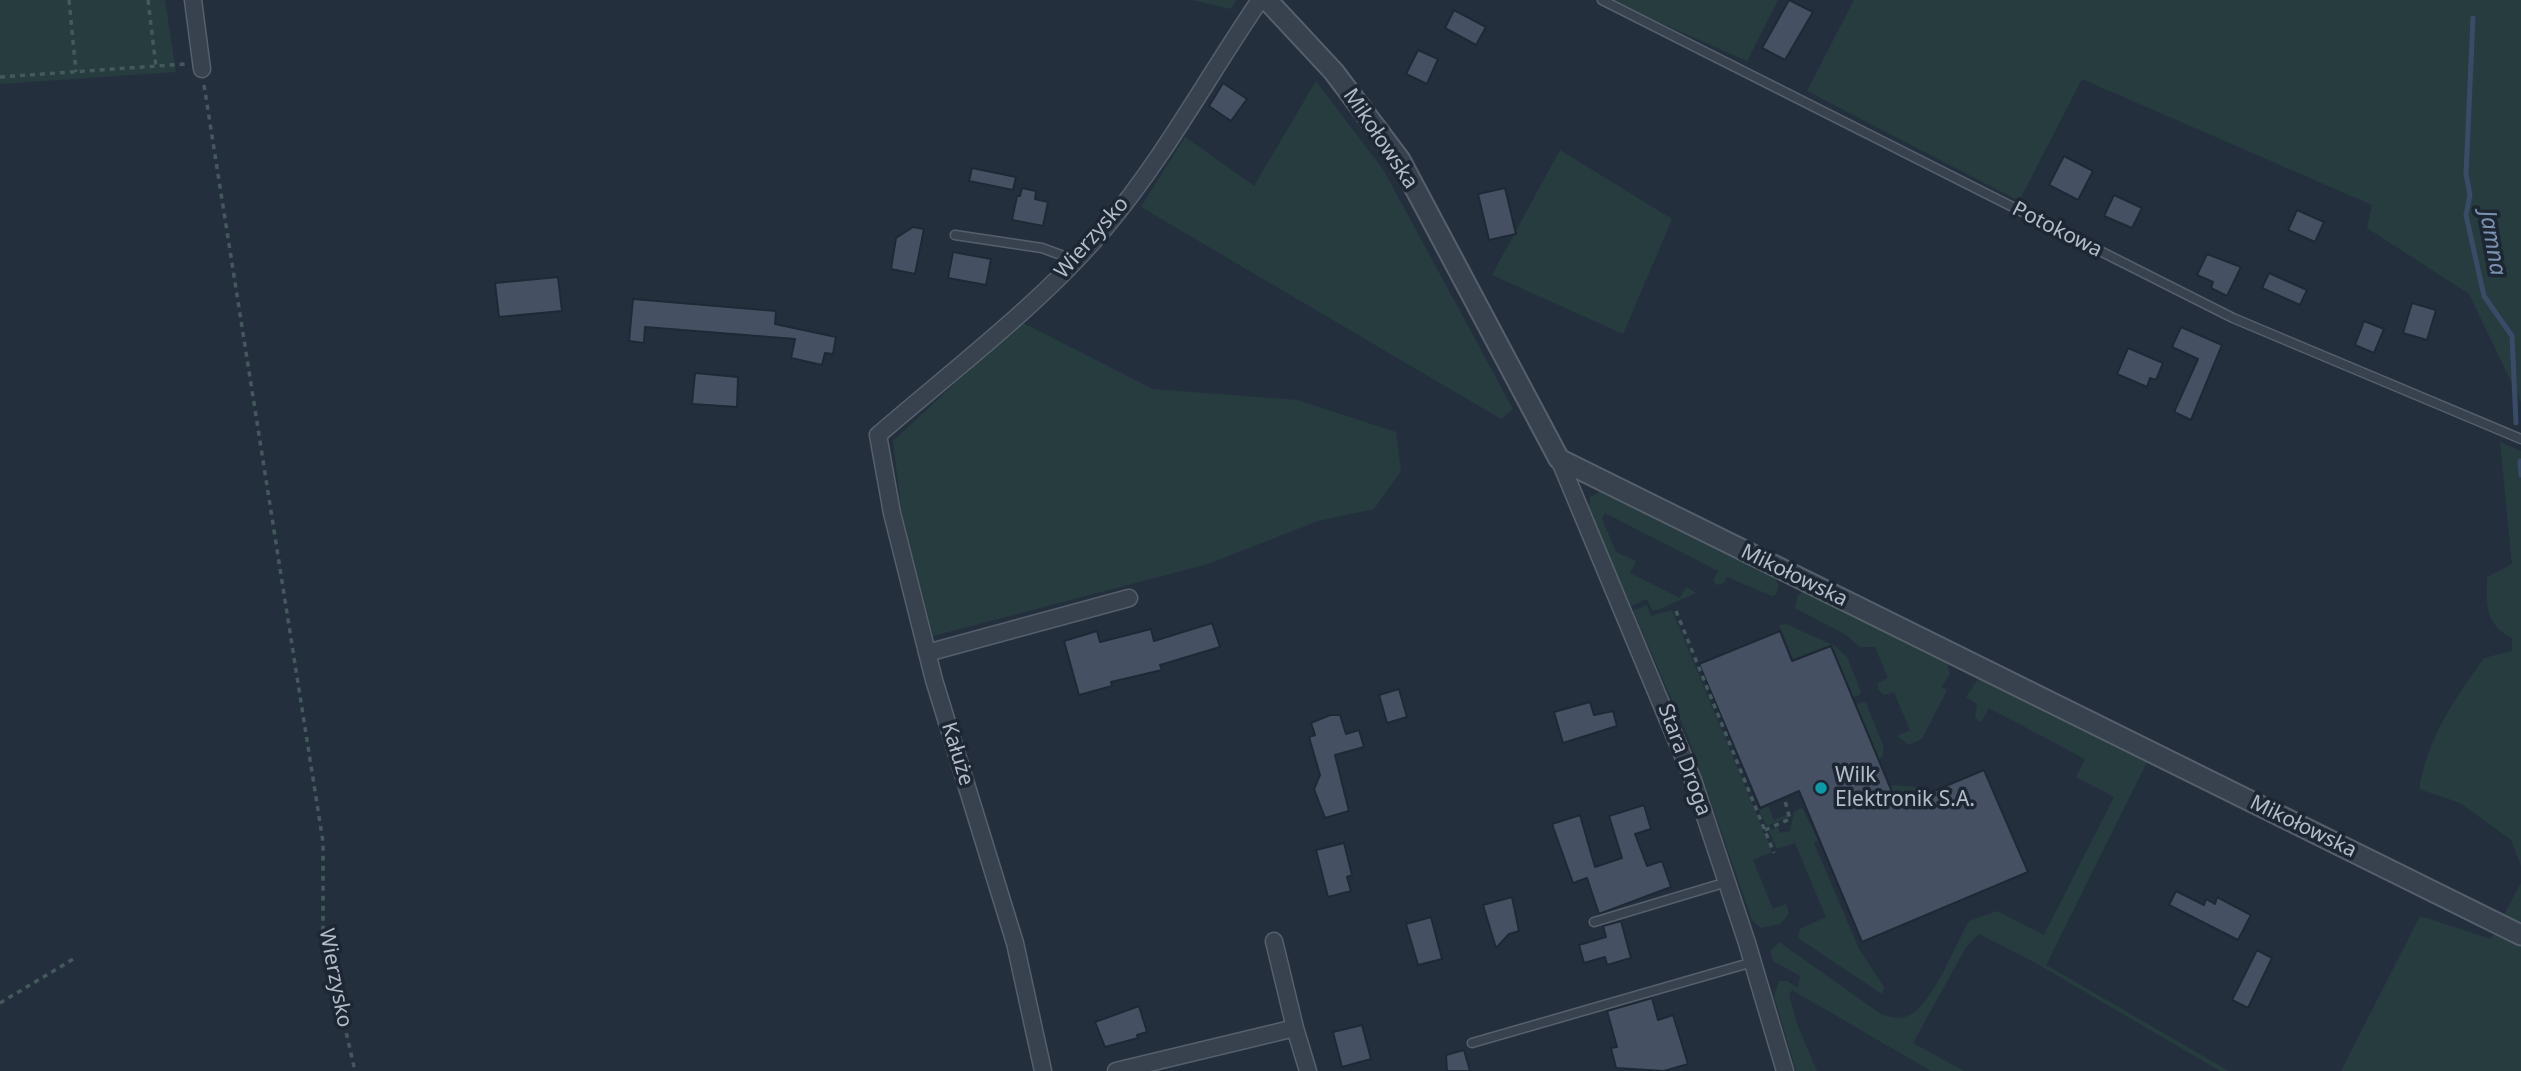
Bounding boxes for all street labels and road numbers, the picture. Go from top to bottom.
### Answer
street label: Mikołowska [1337,84,1423,194]
street label: Wierzysko [1050,192,1134,284]
street label: Potokowa [2008,197,2106,263]
street label: Mikołowska [1737,539,1851,613]
street label: Stara Droga [1652,701,1716,819]
street label: Kałuże [935,719,979,789]
street label: Mikołowska [2246,790,2360,864]
street label: Wierzysko [313,927,357,1029]

